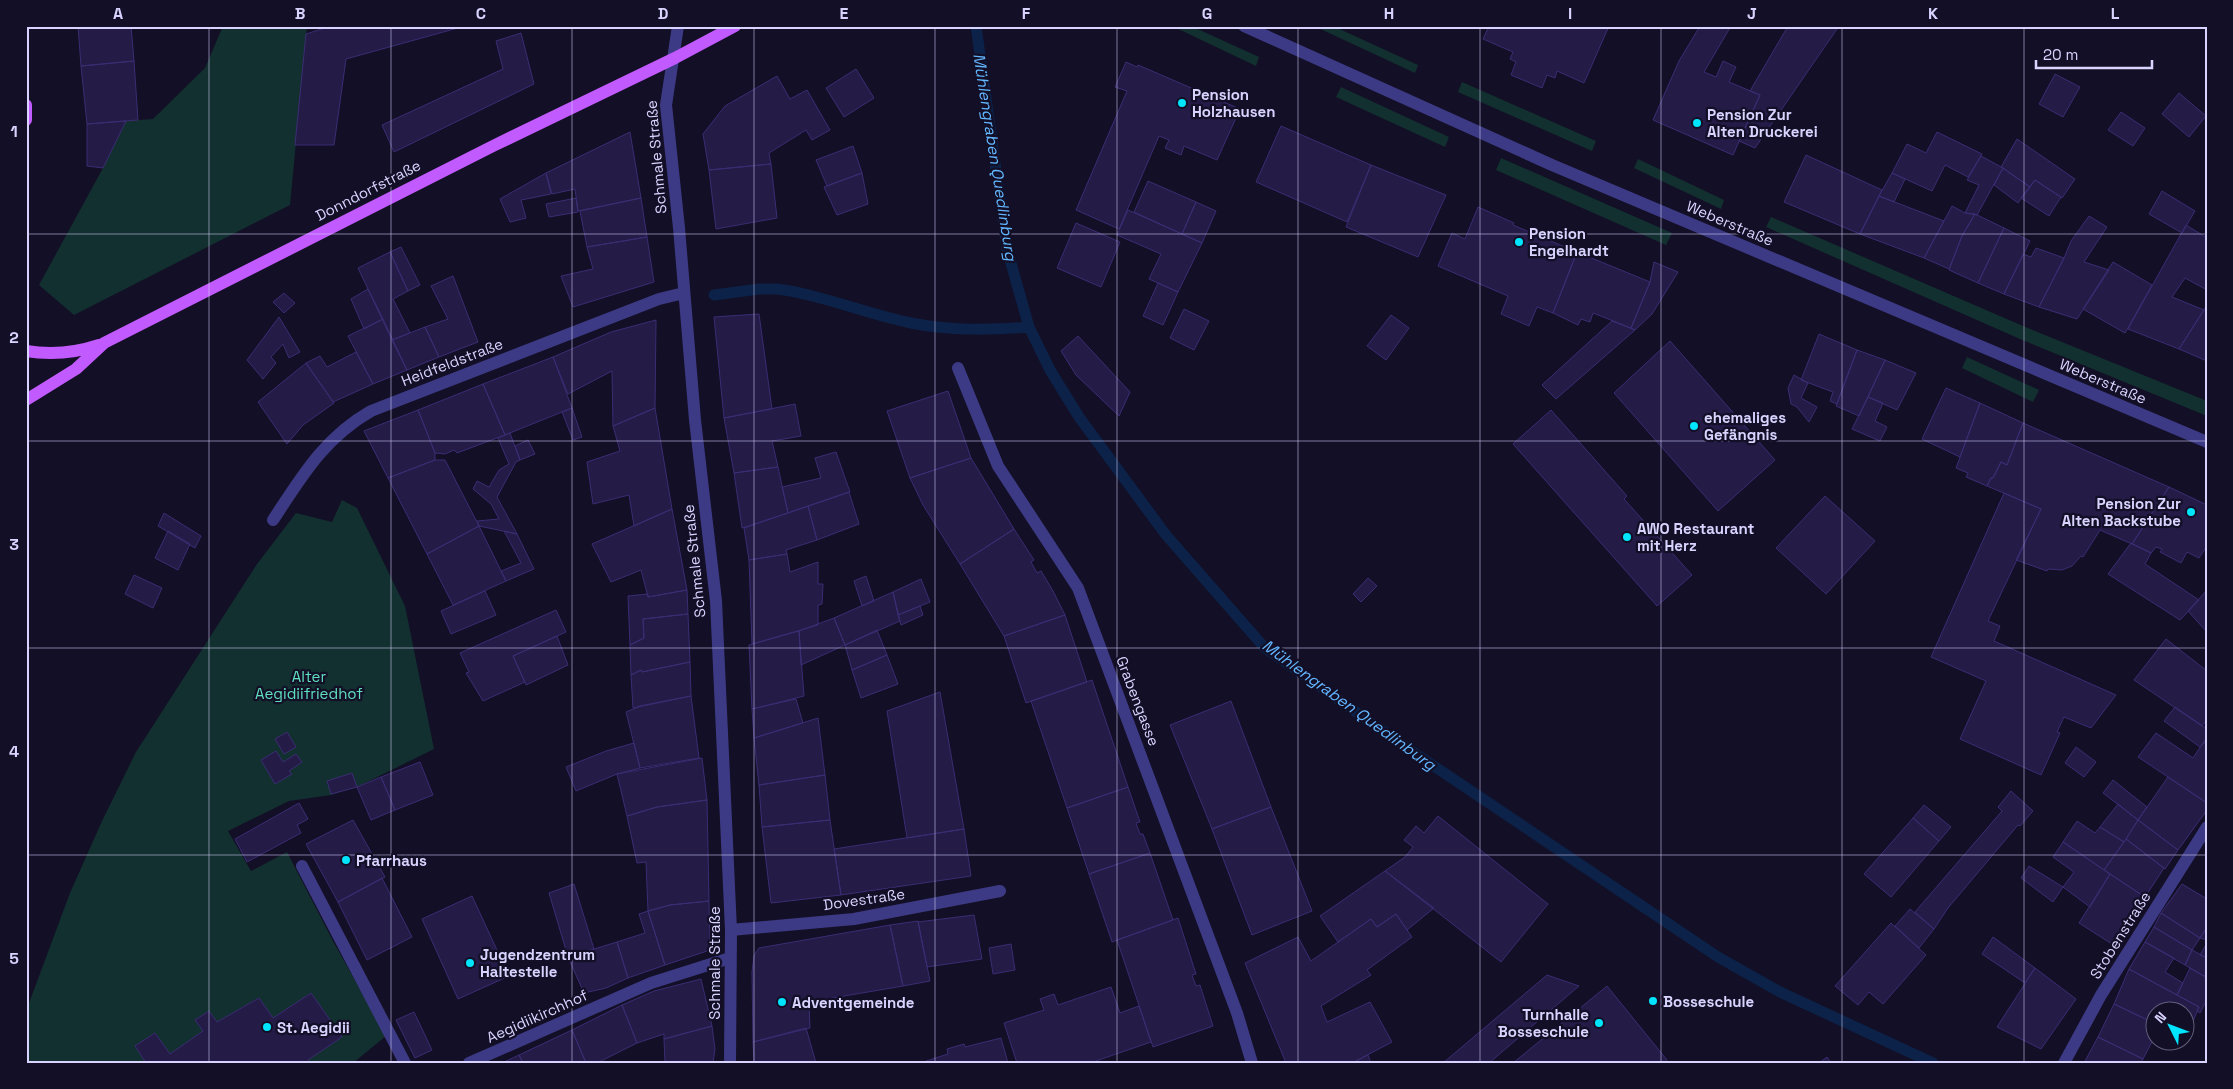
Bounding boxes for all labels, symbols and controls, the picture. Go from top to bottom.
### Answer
text: A [113,3,123,24]
text: B [295,3,305,24]
text: C [476,3,486,24]
text: D [658,3,668,24]
text: E [840,3,849,24]
text: F [1022,3,1031,24]
text: G [1202,3,1212,24]
text: H [1384,3,1394,24]
text: I [1568,3,1572,24]
text: J [1747,3,1757,24]
text: K [1928,3,1938,24]
text: L [2111,3,2120,24]
scale bar [2036,38,2152,70]
text: 20 m [2043,45,2078,64]
water label: Mühlengraben Quedlinburg [968,52,1022,263]
place label: Pension Holzhausen [1192,85,1275,121]
marker: Pension Holzhausen [1176,97,1188,109]
street label: Schmale Straße [642,99,670,214]
place label: Pension Zur Alten Druckerei [1707,105,1818,141]
marker: Pension Zur Alten Druckerei [1691,117,1703,129]
text: 1 [10,121,18,142]
street label: Donndorfstraße [312,155,424,225]
street label: Weberstraße [1684,196,1777,250]
place label: Pension Engelhardt [1529,224,1609,260]
marker: Pension Engelhardt [1513,236,1525,248]
text: 2 [9,327,19,348]
street label: Heidfeldstraße [398,334,506,390]
street label: Weberstraße [2057,354,2150,408]
place label: ehemaliges Gefängnis [1704,408,1786,444]
marker: ehemaliges Gefängnis [1688,420,1700,432]
place label: Pension Zur Alten Backstube [2062,494,2181,530]
street label: Schmale Straße [679,503,709,619]
marker: Pension Zur Alten Backstube [2185,506,2197,518]
place label: AWO Restaurant mit Herz [1637,519,1754,555]
marker: AWO Restaurant mit Herz [1621,531,1633,543]
text: 3 [9,534,19,555]
water label: Mühlengraben Quedlinburg [1258,635,1441,776]
street label: Grabengasse [1112,653,1164,749]
park label: Alter Aegidiifriedhof [255,667,363,703]
text: 4 [9,741,19,762]
place label: Pfarrhaus [356,851,427,870]
marker: Pfarrhaus [340,854,352,866]
street label: Dovestraße [822,884,906,914]
street label: Stobenstraße [2086,888,2155,982]
street label: Schmale Straße [705,906,724,1020]
place label: Jugendzentrum Haltestelle [480,945,595,981]
text: 5 [9,948,19,969]
marker: Jugendzentrum Haltestelle [464,957,476,969]
street label: Aegidiikirchhof [483,985,591,1047]
place label: Bosseschule [1663,992,1755,1011]
place label: Adventgemeinde [792,993,915,1012]
marker: Bosseschule [1647,995,1659,1007]
marker: Adventgemeinde [776,996,788,1008]
north arrow [2146,1002,2196,1052]
place label: Turnhalle Bosseschule [1498,1005,1589,1041]
text: N [2151,1008,2170,1027]
marker: Turnhalle Bosseschule [1593,1017,1605,1029]
place label: St. Aegidii [277,1018,350,1037]
marker: St. Aegidii [261,1021,273,1033]

